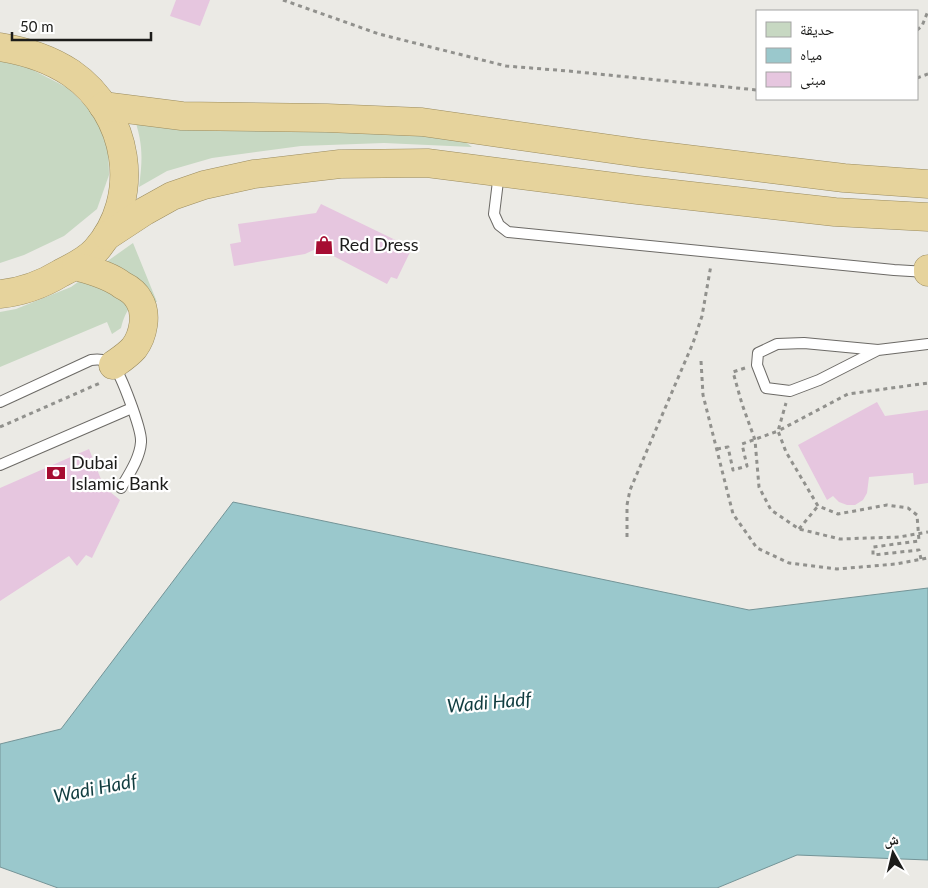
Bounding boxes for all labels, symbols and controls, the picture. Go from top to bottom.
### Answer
scale bar [12,10,151,42]
legend [756,10,918,100]
text: 50 m [20,17,54,35]
text: حديقة [800,20,835,38]
text: مياه [800,45,822,63]
text: مبنى [800,70,826,90]
place label: Red Dress [339,233,419,255]
shop icon: Red Dress [313,234,335,256]
place label: Dubai Islamic Bank [71,451,170,494]
bank icon: Dubai Islamic Bank [45,462,67,484]
water label: Wadi Hadf [446,686,533,717]
water label: Wadi Hadf [51,768,140,807]
north arrow [868,828,918,878]
text: ش [883,830,900,850]

